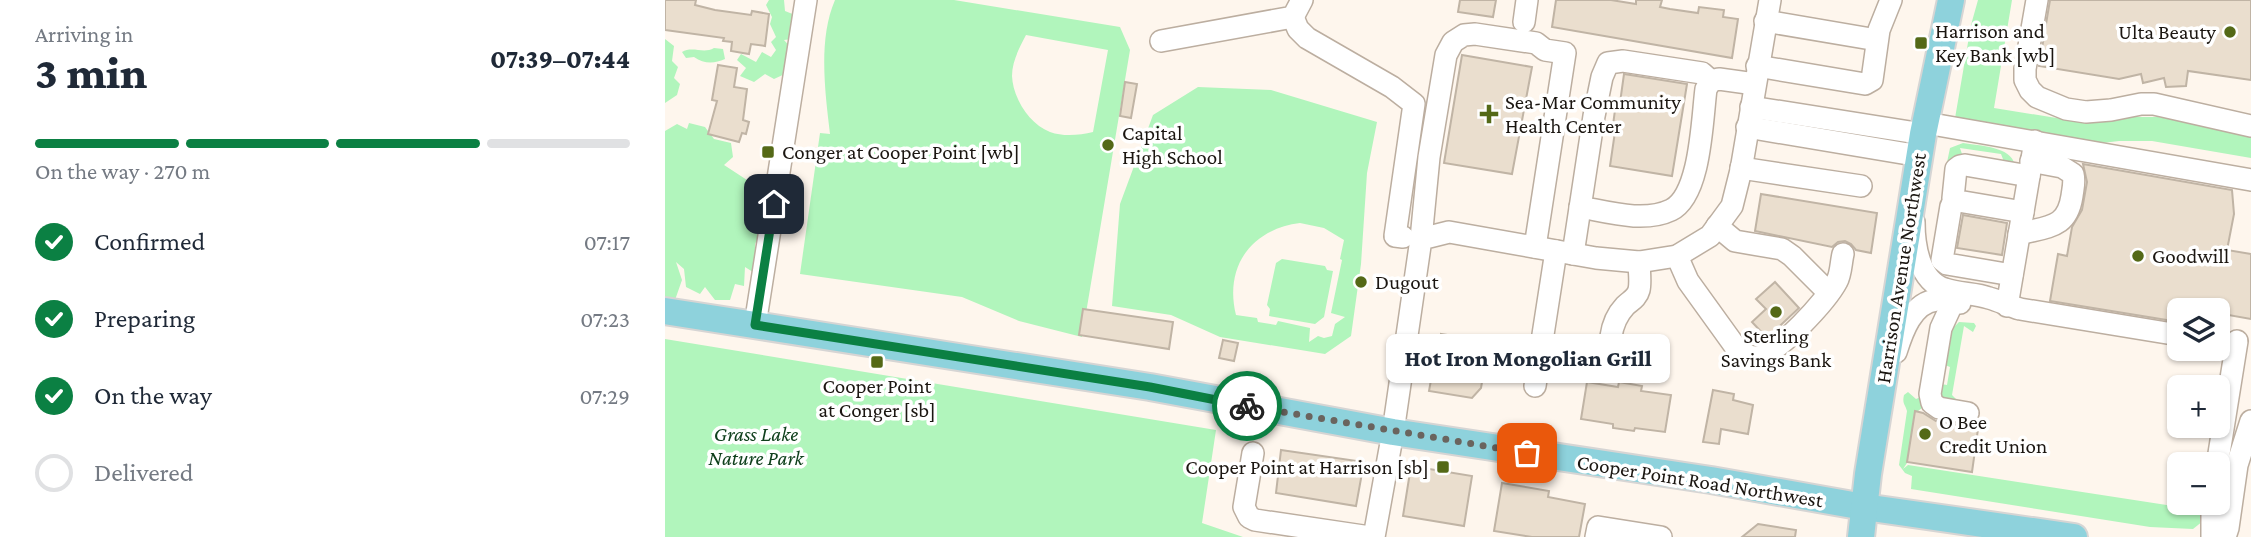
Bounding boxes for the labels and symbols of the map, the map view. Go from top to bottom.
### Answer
place label: Harrison and Key Bank [wb] [1935,19,2055,67]
place label: Ulta Beauty [2118,20,2216,44]
marker: Ulta Beauty [2222,24,2238,40]
marker: Harrison and Key Bank [wb] [1913,35,1929,51]
place label: Sea-Mar Community Health Center [1505,90,1681,138]
marker: Sea-Mar Community Health Center [1479,104,1499,124]
place label: Capital High School [1122,121,1223,169]
marker: Capital High School [1100,137,1116,153]
place label: Conger at Cooper Point [wb] [782,140,1020,164]
marker: Conger at Cooper Point [wb] [760,144,776,160]
street label: Harrison Avenue Northwest [1871,150,1931,385]
pin [744,174,804,234]
place label: Goodwill [2152,244,2229,268]
marker: Goodwill [2130,248,2146,264]
place label: Dugout [1375,270,1440,294]
marker: Dugout [1353,274,1369,290]
marker: Sterling Savings Bank [1768,304,1784,320]
place label: Sterling Savings Bank [1721,324,1831,372]
callout: Hot Iron Mongolian Grill [1385,334,1669,383]
marker: Cooper Point at Conger [sb] [869,354,885,370]
courier [1212,371,1282,441]
place label: Cooper Point at Conger [sb] [818,374,936,422]
place label: O Bee Credit Union [1939,410,2047,458]
park label: Grass Lake Nature Park [708,422,805,470]
pin [1497,423,1557,483]
marker: O Bee Credit Union [1917,426,1933,442]
street label: Cooper Point Road Northwest [1575,450,1826,512]
place label: Cooper Point at Harrison [sb] [1185,455,1429,479]
marker: Cooper Point at Harrison [sb] [1435,459,1451,475]

